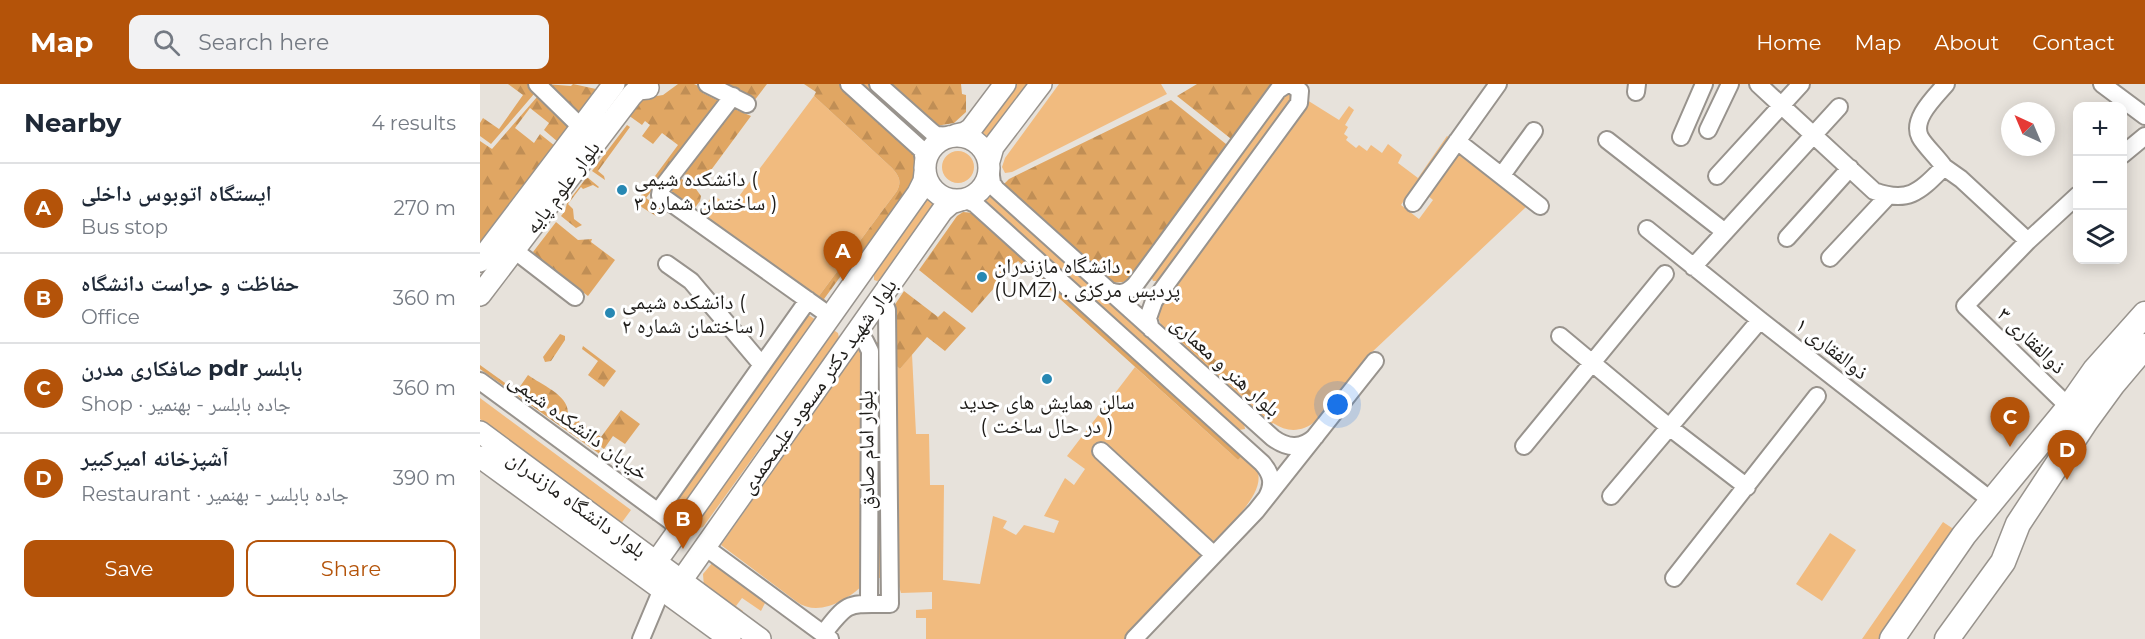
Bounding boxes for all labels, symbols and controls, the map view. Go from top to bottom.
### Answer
search box [129,15,549,69]
text: Map [30,25,93,59]
icon: search [150,26,183,59]
text: Search here [198,29,329,56]
text: Home [1756,30,1821,55]
text: Map [1854,30,1901,55]
text: About [1934,30,1999,55]
text: Contact [2032,30,2115,55]
north arrow [2001,102,2055,156]
map controls [2073,102,2127,264]
button: + [2073,102,2127,156]
text: Nearby [24,107,121,139]
text: 4 results [371,111,456,135]
street label: بلوار علوم پایه [519,136,607,240]
button: − [2073,156,2127,210]
place label: دانشکده شیمی ( ساختمان شماره ۳ ) [634,166,778,215]
text: ایستگاه اتوبوس داخلی [81,180,272,207]
marker: دانشکده شیمی ( ساختمان شماره ۳ ) [615,183,629,197]
text: A [36,196,51,220]
text: 270 m [394,196,456,220]
button: layers [2073,210,2127,264]
text: Bus stop [81,215,168,239]
pin: A [824,232,862,281]
place label: دانشگاه مازندران . (UMZ) . پردیس مرکزی [994,253,1180,303]
text: حفاظت و حراست دانشگاه [81,270,299,297]
marker: دانشگاه مازندران . (UMZ) . پردیس مرکزی [975,270,989,284]
street label: بلوار شهید دکتر مسعود علیمحمدی [734,274,902,498]
text: B [36,286,51,310]
text: 360 m [393,286,456,310]
place label: دانشکده شیمی ( ساختمان شماره ۲ ) [622,289,766,338]
street label: ذوالفقاری ۳ [1993,301,2071,379]
text: Office [81,305,140,329]
marker: دانشکده شیمی ( ساختمان شماره ۲ ) [603,306,617,320]
street label: بلوار هنر و معماری [1166,310,1286,422]
street label: ذوالفقاری ۱ [1791,312,1873,384]
text: صافکاری مدرن pdr بابلسر [81,355,302,382]
street label: خیابان دانشکده شیمی [504,367,654,486]
marker: سالن همایش های جدید ( در حال ساخت ) [1040,372,1054,386]
text: C [36,376,51,400]
text: 360 m [393,376,456,400]
place label: سالن همایش های جدید ( در حال ساخت ) [959,389,1135,438]
street label: بلوار امام صادق [852,390,882,510]
your location [1323,390,1352,419]
text: Shop · جاده بابلسر - بهنمیر [81,392,291,416]
pin: C [1990,398,2030,447]
pin: D [2048,430,2086,480]
text: آشپزخانه امیرکبیر [81,445,228,472]
street label: بلوار دانشگاه مازندران [503,445,651,563]
text: D [35,466,52,490]
text: 390 m [393,466,456,490]
text: Restaurant · جاده بابلسر - بهنمیر [81,482,349,506]
pin: B [664,500,702,549]
button: Save [24,540,234,597]
button: Share [246,540,456,597]

